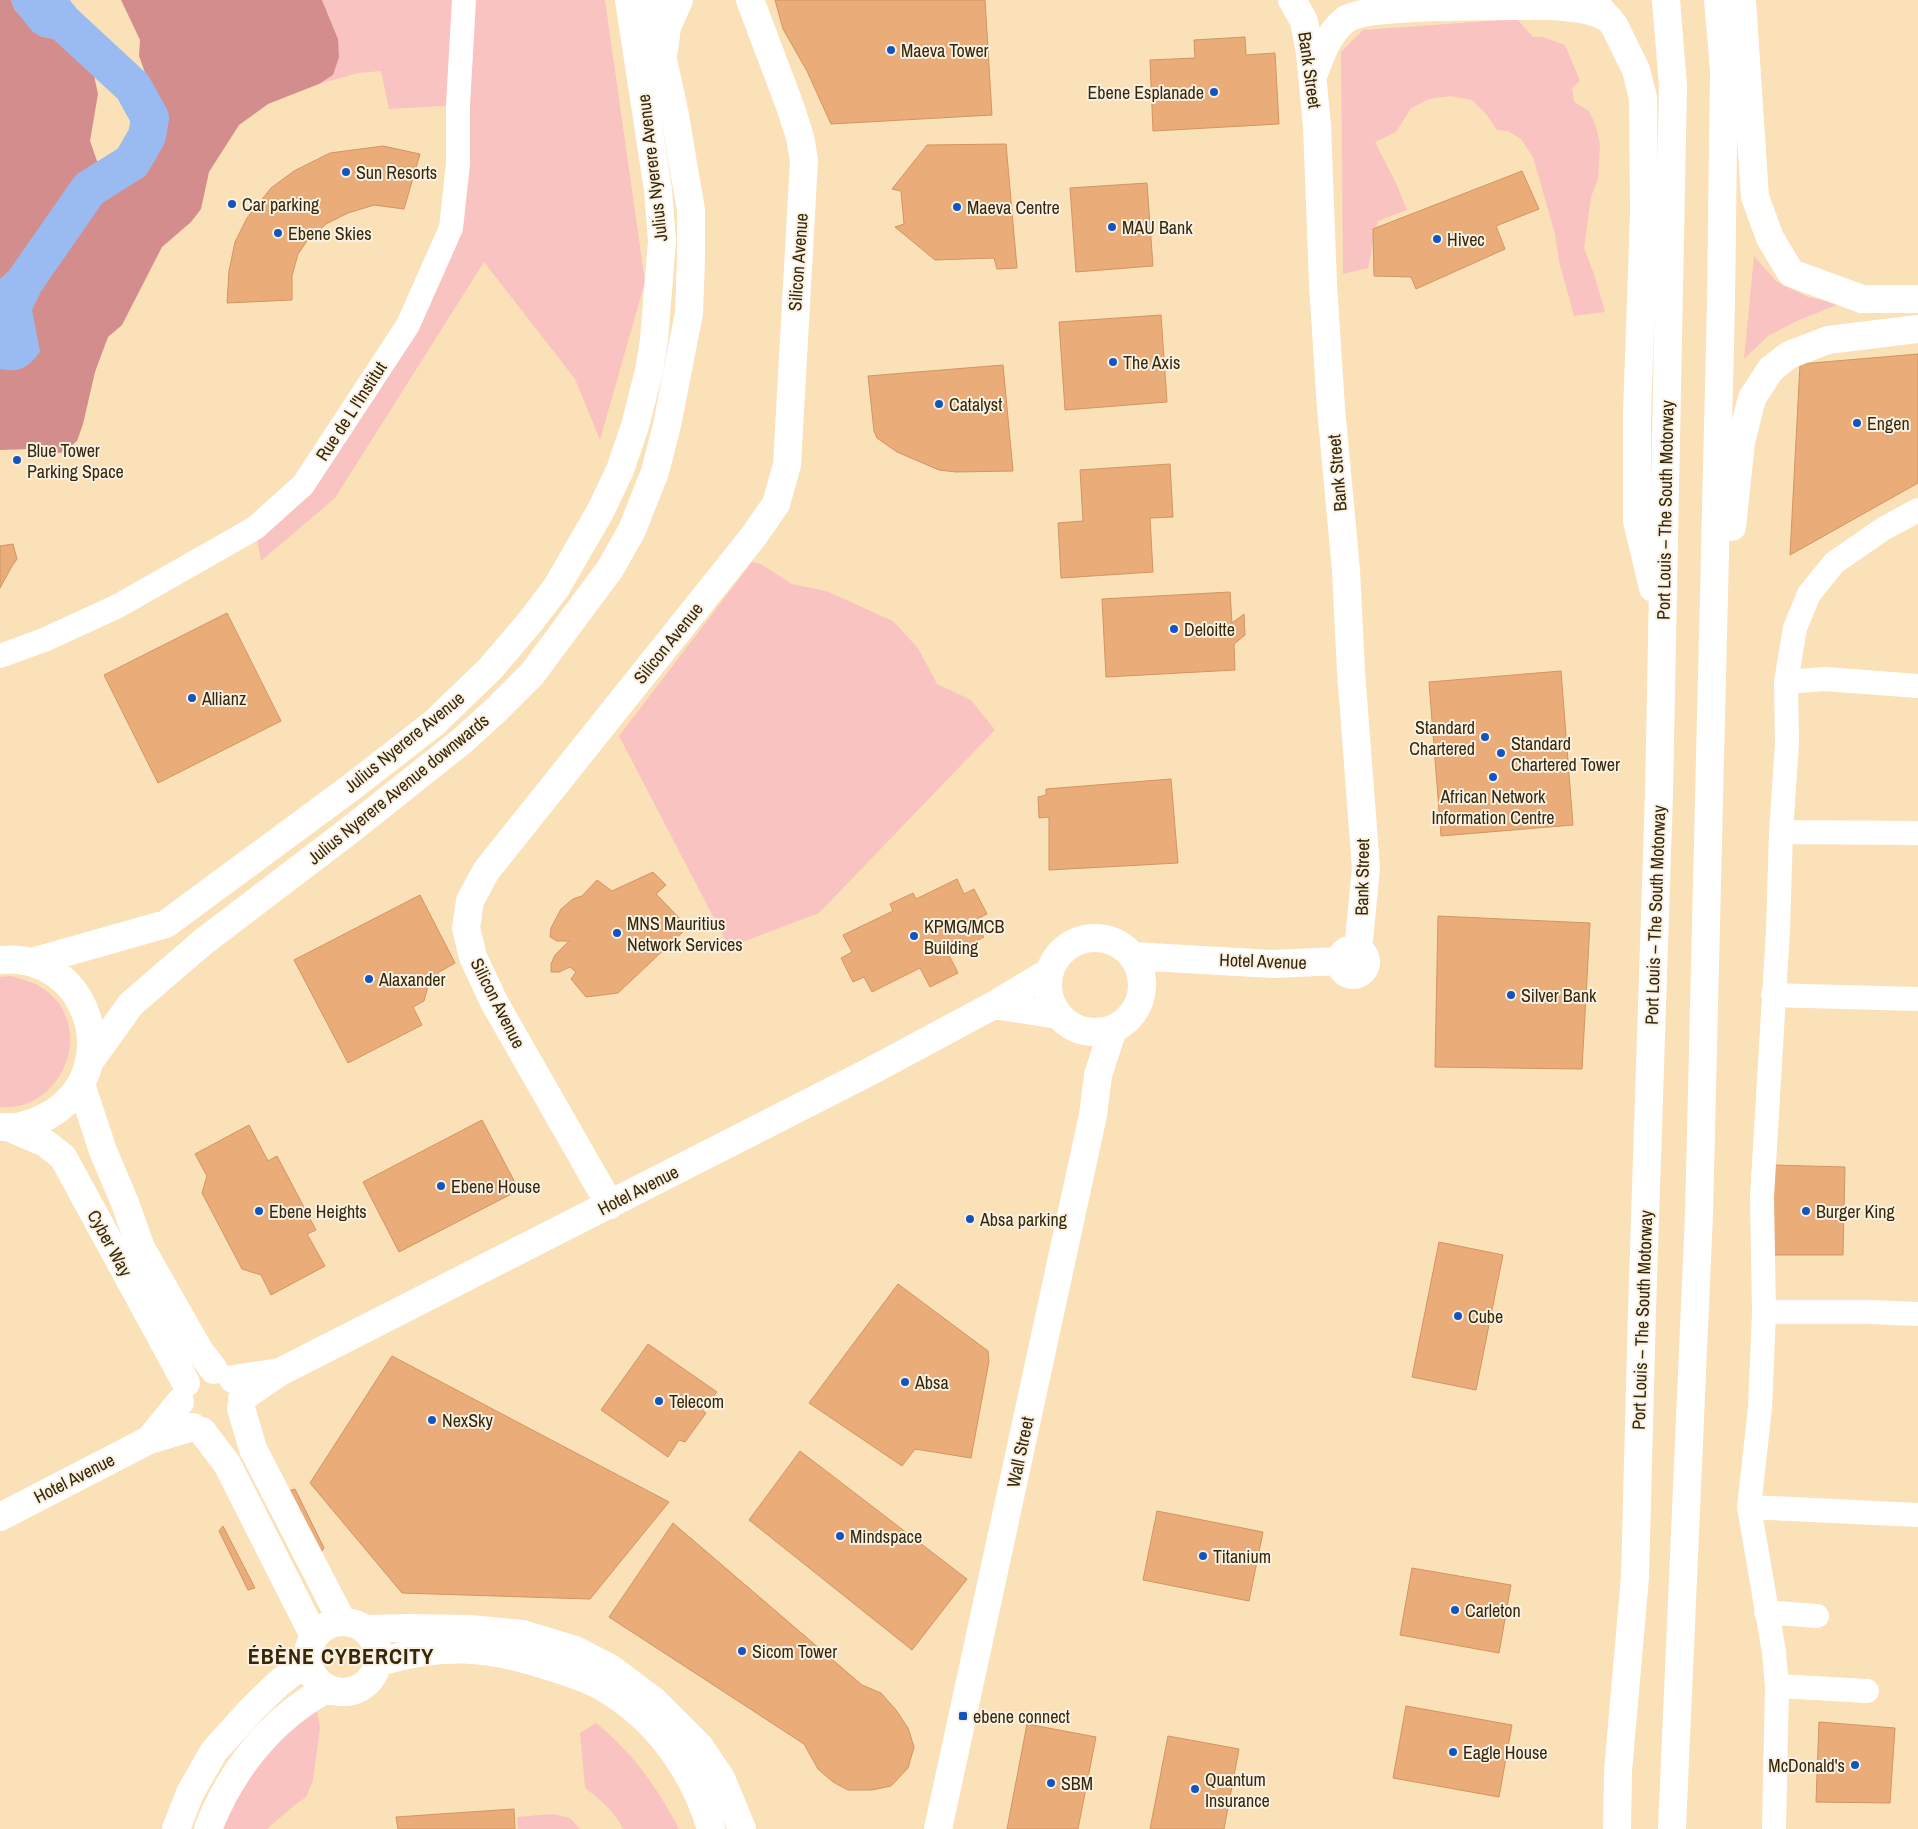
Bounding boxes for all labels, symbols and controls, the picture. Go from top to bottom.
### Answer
street label: Bank Street [1292,30,1328,110]
place label: Maeva Tower [901,38,989,63]
marker: Maeva Tower [885,44,897,56]
place label: Ebene Esplanade [1087,80,1204,105]
marker: Ebene Esplanade [1208,86,1220,98]
street label: Julius Nyerere Avenue [631,93,673,243]
place label: Sun Resorts [356,160,437,185]
marker: Sun Resorts [340,166,352,178]
place label: Car parking [242,192,320,217]
place label: Maeva Centre [967,195,1060,220]
marker: Car parking [226,198,238,210]
marker: Maeva Centre [951,201,963,213]
street label: Silicon Avenue [782,212,814,312]
place label: MAU Bank [1122,215,1193,240]
place label: Ebene Skies [288,221,372,246]
marker: MAU Bank [1106,221,1118,233]
marker: Ebene Skies [272,227,284,239]
place label: Hivec [1447,227,1485,252]
marker: Hivec [1431,233,1443,245]
place label: The Axis [1123,350,1180,375]
street label: Rue de L l'Institut [310,356,392,466]
marker: The Axis [1107,356,1119,368]
place label: Catalyst [949,392,1002,417]
marker: Catalyst [933,398,945,410]
street label: Port Louis – The South Motorway [1651,399,1679,620]
place label: Engen [1867,411,1910,436]
marker: Engen [1851,417,1863,429]
street label: Bank Street [1321,433,1353,513]
place label: Blue Tower Parking Space [27,438,124,484]
marker: Blue Tower Parking Space [11,454,23,466]
street label: Silicon Avenue [627,597,709,689]
place label: Deloitte [1184,617,1235,642]
marker: Deloitte [1168,623,1180,635]
place label: Allianz [201,686,246,711]
street label: Julius Nyerere Avenue [339,686,469,798]
marker: Allianz [186,692,198,704]
street label: Julius Nyerere Avenue downwards [302,708,494,870]
place label: Standard Chartered [1409,715,1475,761]
marker: Standard Chartered [1479,731,1491,743]
place label: Standard Chartered Tower [1511,731,1620,777]
marker: Standard Chartered Tower [1495,747,1507,759]
marker: African Network Information Centre [1487,771,1499,783]
place label: African Network Information Centre [1431,784,1555,830]
street label: Port Louis – The South Motorway [1639,804,1671,1025]
street label: Bank Street [1349,838,1375,916]
place label: MNS Mauritius Network Services [627,911,743,957]
place label: KPMG/MCB Building [924,914,1005,960]
marker: MNS Mauritius Network Services [611,927,623,939]
marker: KPMG/MCB Building [908,930,920,942]
street label: Hotel Avenue [1219,947,1307,975]
street label: Silicon Avenue [465,954,531,1052]
place label: Alaxander [378,967,446,992]
marker: Alaxander [363,973,375,985]
place label: Silver Bank [1521,983,1597,1008]
marker: Silver Bank [1505,989,1517,1001]
street label: Hotel Avenue [593,1159,683,1221]
place label: Ebene House [451,1174,540,1199]
marker: Ebene House [435,1180,447,1192]
place label: Ebene Heights [269,1199,367,1224]
place label: Burger King [1816,1199,1896,1224]
street label: Cyber Way [82,1205,139,1281]
marker: Ebene Heights [253,1205,265,1217]
marker: Burger King [1800,1205,1812,1217]
place label: Absa parking [979,1207,1068,1232]
street label: Port Louis – The South Motorway [1626,1209,1658,1430]
marker: Absa parking [964,1213,976,1225]
place label: Cube [1468,1304,1503,1329]
marker: Cube [1452,1310,1464,1322]
place label: Absa [914,1370,949,1395]
marker: Absa [899,1376,911,1388]
place label: Telecom [669,1389,724,1414]
marker: Telecom [653,1395,665,1407]
place label: NexSky [442,1408,493,1433]
marker: NexSky [426,1414,438,1426]
street label: Wall Street [1000,1414,1040,1490]
street label: Hotel Avenue [29,1447,119,1509]
place label: Mindspace [850,1524,922,1549]
marker: Mindspace [834,1530,846,1542]
place label: Titanium [1213,1544,1271,1569]
marker: Titanium [1197,1550,1209,1562]
place label: Carleton [1465,1598,1521,1623]
marker: Carleton [1449,1604,1461,1616]
place label: Sicom Tower [752,1639,837,1664]
district label: ÉBÈNE CYBERCITY [248,1641,434,1671]
marker: Sicom Tower [736,1645,748,1657]
place label: ebene connect [973,1704,1070,1729]
marker: ebene connect [957,1710,969,1722]
place label: Eagle House [1463,1740,1548,1765]
marker: Eagle House [1447,1746,1459,1758]
place label: McDonald's [1768,1753,1845,1778]
marker: McDonald's [1849,1759,1861,1771]
place label: Quantum Insurance [1205,1767,1270,1813]
place label: SBM [1061,1771,1093,1796]
marker: SBM [1045,1777,1057,1789]
marker: Quantum Insurance [1189,1783,1201,1795]

